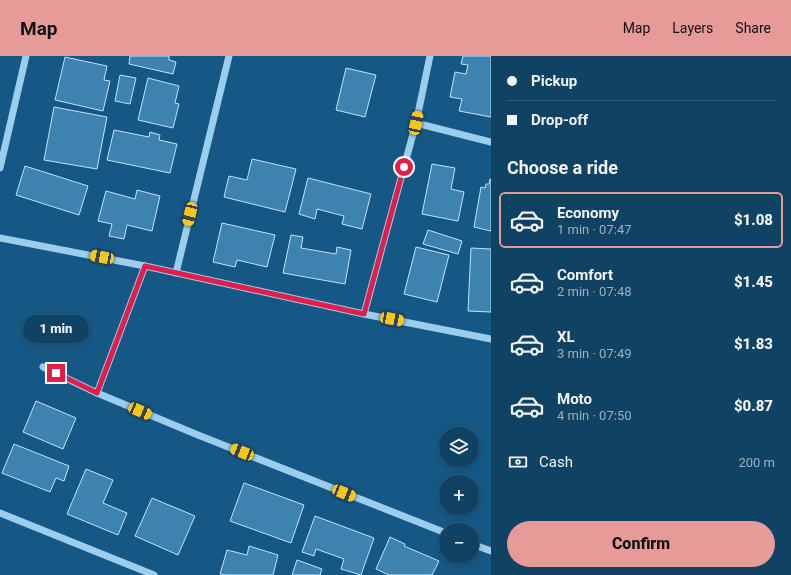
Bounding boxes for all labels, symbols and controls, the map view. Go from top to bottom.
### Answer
text: Map [20,17,58,40]
text: Map [623,20,650,36]
text: Layers [672,20,713,36]
text: Share [735,20,771,36]
text: Pickup [531,72,577,90]
car [408,110,424,136]
text: Drop-off [531,111,588,129]
text: Choose a ride [507,157,618,178]
route start [395,158,413,176]
car [181,201,199,227]
icon: car [509,202,545,238]
text: Economy [557,204,619,222]
text: $1.08 [734,211,773,229]
text: 1 min · 07:47 [557,222,632,237]
car [89,249,115,265]
icon: car [509,264,545,300]
text: Comfort [557,266,613,284]
text: $1.45 [734,273,773,291]
text: 2 min · 07:48 [557,284,632,299]
car [379,311,405,327]
callout: 1 min [23,315,89,343]
text: 1 min [40,321,72,336]
icon: car [509,326,545,362]
text: XL [557,328,575,346]
text: $1.83 [734,335,773,353]
text: 3 min · 07:49 [557,346,632,361]
route end [47,364,65,382]
icon: car [509,388,545,424]
text: Moto [557,390,592,408]
text: $0.87 [734,397,773,415]
car [127,401,153,421]
text: 4 min · 07:50 [557,408,632,423]
map controls [439,427,479,563]
button: layers [439,427,479,467]
car [229,442,255,462]
icon: cash [507,451,529,473]
text: Cash [539,453,573,471]
text: 200 m [738,455,775,470]
button: + [439,475,479,515]
car [331,483,357,503]
button: Confirm [507,521,775,567]
button: − [439,523,479,563]

